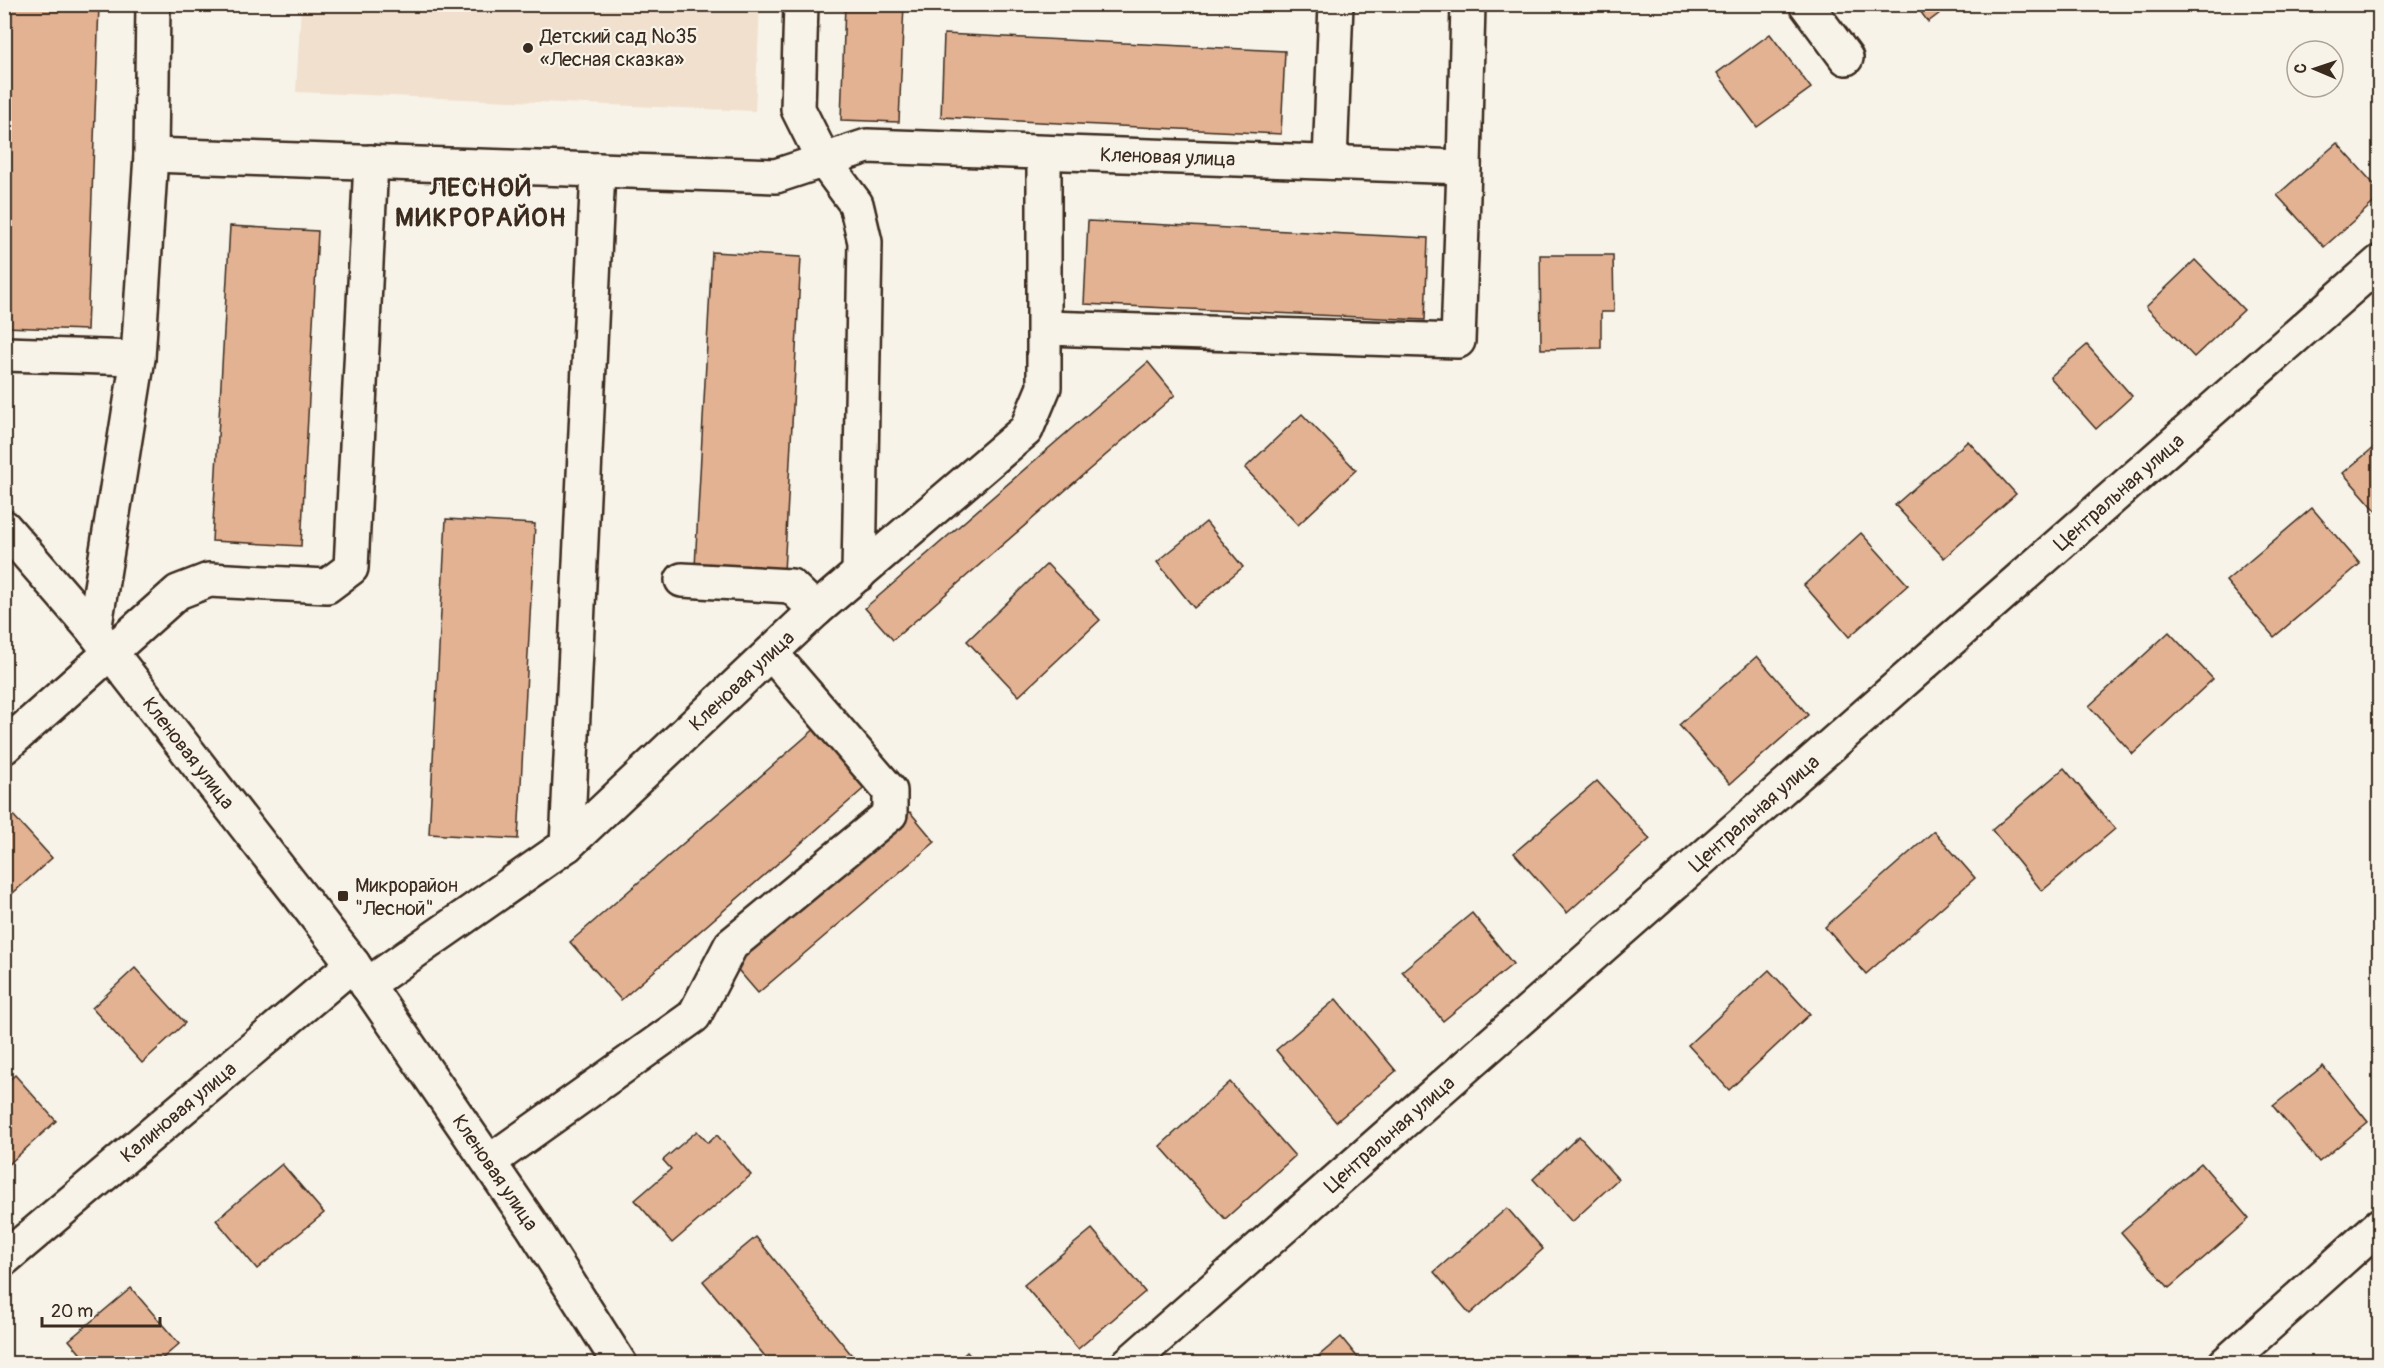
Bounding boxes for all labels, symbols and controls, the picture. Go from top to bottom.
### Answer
place label: Детский сад №35 «Лесная сказка» [539,24,697,72]
north arrow [2285,39,2345,99]
marker: Детский сад №35 «Лесная сказка» [521,41,535,55]
text: С [2291,63,2311,74]
street label: Кленовая улица [1100,142,1236,172]
district label: ЛЕСНОЙ МИКРОРАЙОН [395,172,567,234]
street label: Центральная улица [2049,428,2190,556]
street label: Кленовая улица [684,625,800,736]
street label: Кленовая улица [137,692,240,814]
street label: Центральная улица [1684,749,1825,877]
place label: Микрорайон "Лесной" [355,873,458,921]
marker: Микрорайон "Лесной" [336,889,350,903]
street label: Калиновая улица [115,1056,241,1168]
street label: Центральная улица [1319,1070,1460,1199]
street label: Кленовая улица [447,1110,544,1236]
scale bar [42,1290,160,1328]
text: 20 m [51,1300,93,1323]

